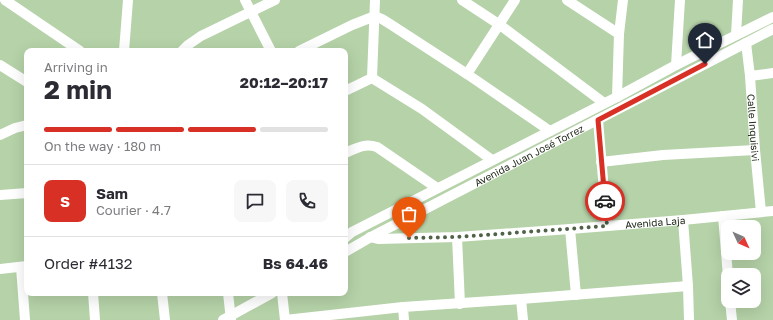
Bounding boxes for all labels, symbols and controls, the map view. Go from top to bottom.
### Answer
pin [688,23,722,64]
icon: home [694,29,716,51]
text: Arriving in [44,59,108,75]
text: 20:12–20:17 [240,73,328,91]
text: 2 min [44,74,112,105]
street label: Calle Inquisivi [745,94,762,162]
street label: Avenida Juan José Torrez [472,122,586,188]
text: On the way · 180 m [44,138,161,154]
button: chat [234,180,276,222]
button: phone [286,180,328,222]
courier [585,181,625,221]
text: Sam [96,184,128,202]
icon: car [594,190,616,212]
text: S [60,192,70,210]
pin [392,197,426,238]
text: Courier · 4.7 [96,202,171,218]
icon: bag [398,203,420,225]
street label: Avenida Laja [625,214,686,231]
north arrow [721,220,761,260]
map controls [721,220,761,308]
text: Order #4132 [44,254,132,272]
text: Bs 64.46 [263,254,328,272]
button: layers [721,268,761,308]

